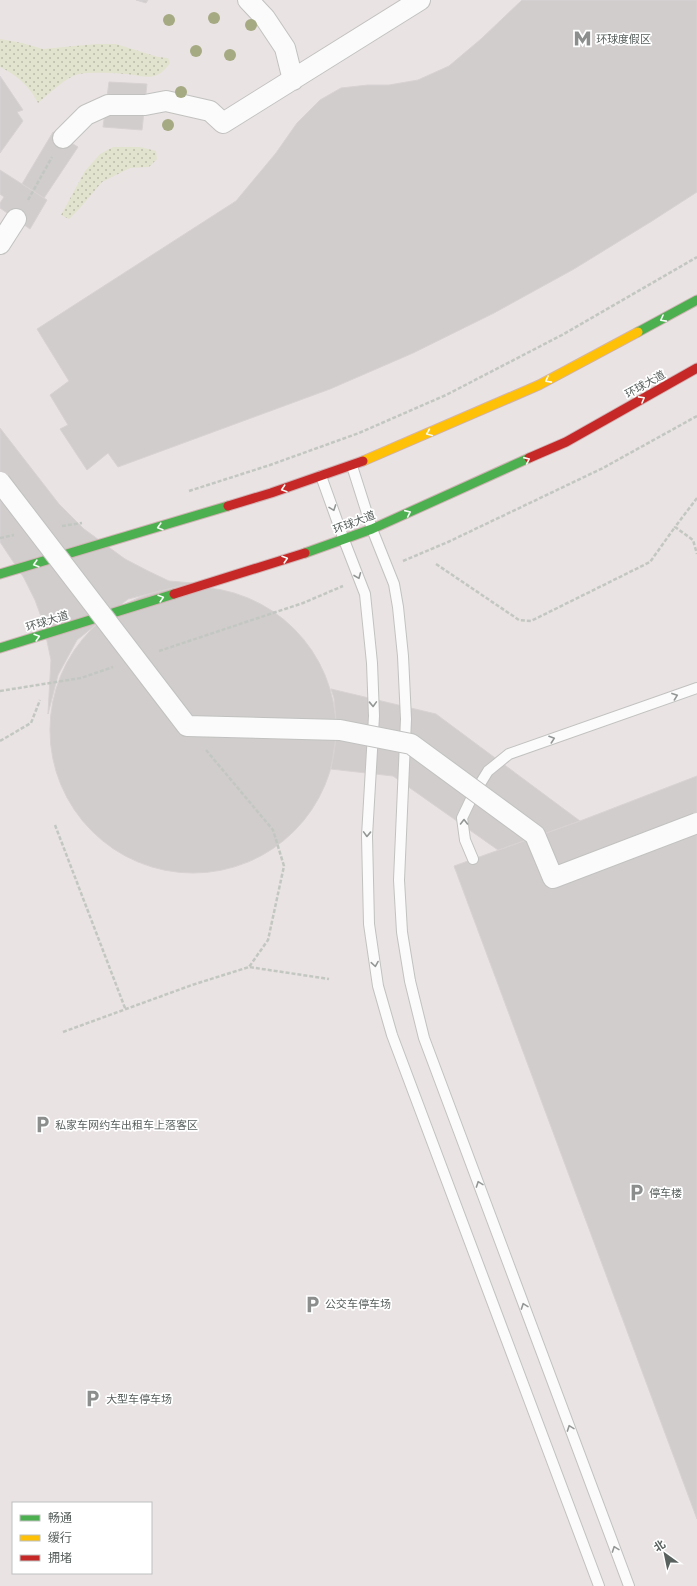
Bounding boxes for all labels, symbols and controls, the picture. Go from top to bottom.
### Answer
metro station icon: 环球度假区 [573,29,593,49]
place label: 环球度假区 [596,32,651,46]
one-way arrow [659,314,667,321]
street label: 环球大道 [622,367,668,401]
one-way arrow [545,375,552,383]
one-way arrow [638,397,645,404]
one-way arrow [426,428,433,436]
one-way arrow [522,457,530,465]
one-way arrow [281,484,288,492]
one-way arrow [328,504,336,511]
street label: 环球大道 [331,508,377,536]
one-way arrow [404,510,411,518]
one-way arrow [157,522,164,531]
one-way arrow [282,555,289,564]
one-way arrow [32,559,39,568]
one-way arrow [353,571,361,579]
one-way arrow [158,594,165,603]
street label: 环球大道 [24,608,70,634]
one-way arrow [34,633,41,642]
one-way arrow [671,693,678,701]
one-way arrow [369,701,378,707]
one-way arrow [548,735,555,744]
one-way arrow [460,819,468,825]
one-way arrow [363,831,372,837]
one-way arrow [370,960,379,967]
parking icon: 私家车网约车出租车上落客区 [32,1115,52,1135]
place label: 私家车网约车出租车上落客区 [55,1118,198,1132]
one-way arrow [475,1181,483,1188]
parking icon: 停车楼 [626,1183,646,1203]
place label: 停车楼 [649,1186,682,1200]
parking icon: 公交车停车场 [302,1294,322,1314]
place label: 公交车停车场 [325,1297,391,1311]
one-way arrow [521,1302,529,1309]
parking icon: 大型车停车场 [83,1389,103,1409]
place label: 大型车停车场 [106,1392,172,1406]
one-way arrow [566,1424,574,1431]
legend [12,1502,152,1574]
text: 畅通 [48,1510,72,1525]
text: 缓行 [48,1530,72,1545]
north arrow [645,1534,685,1574]
text: 北 [651,1537,668,1554]
one-way arrow [611,1546,620,1553]
text: 拥堵 [48,1550,72,1565]

